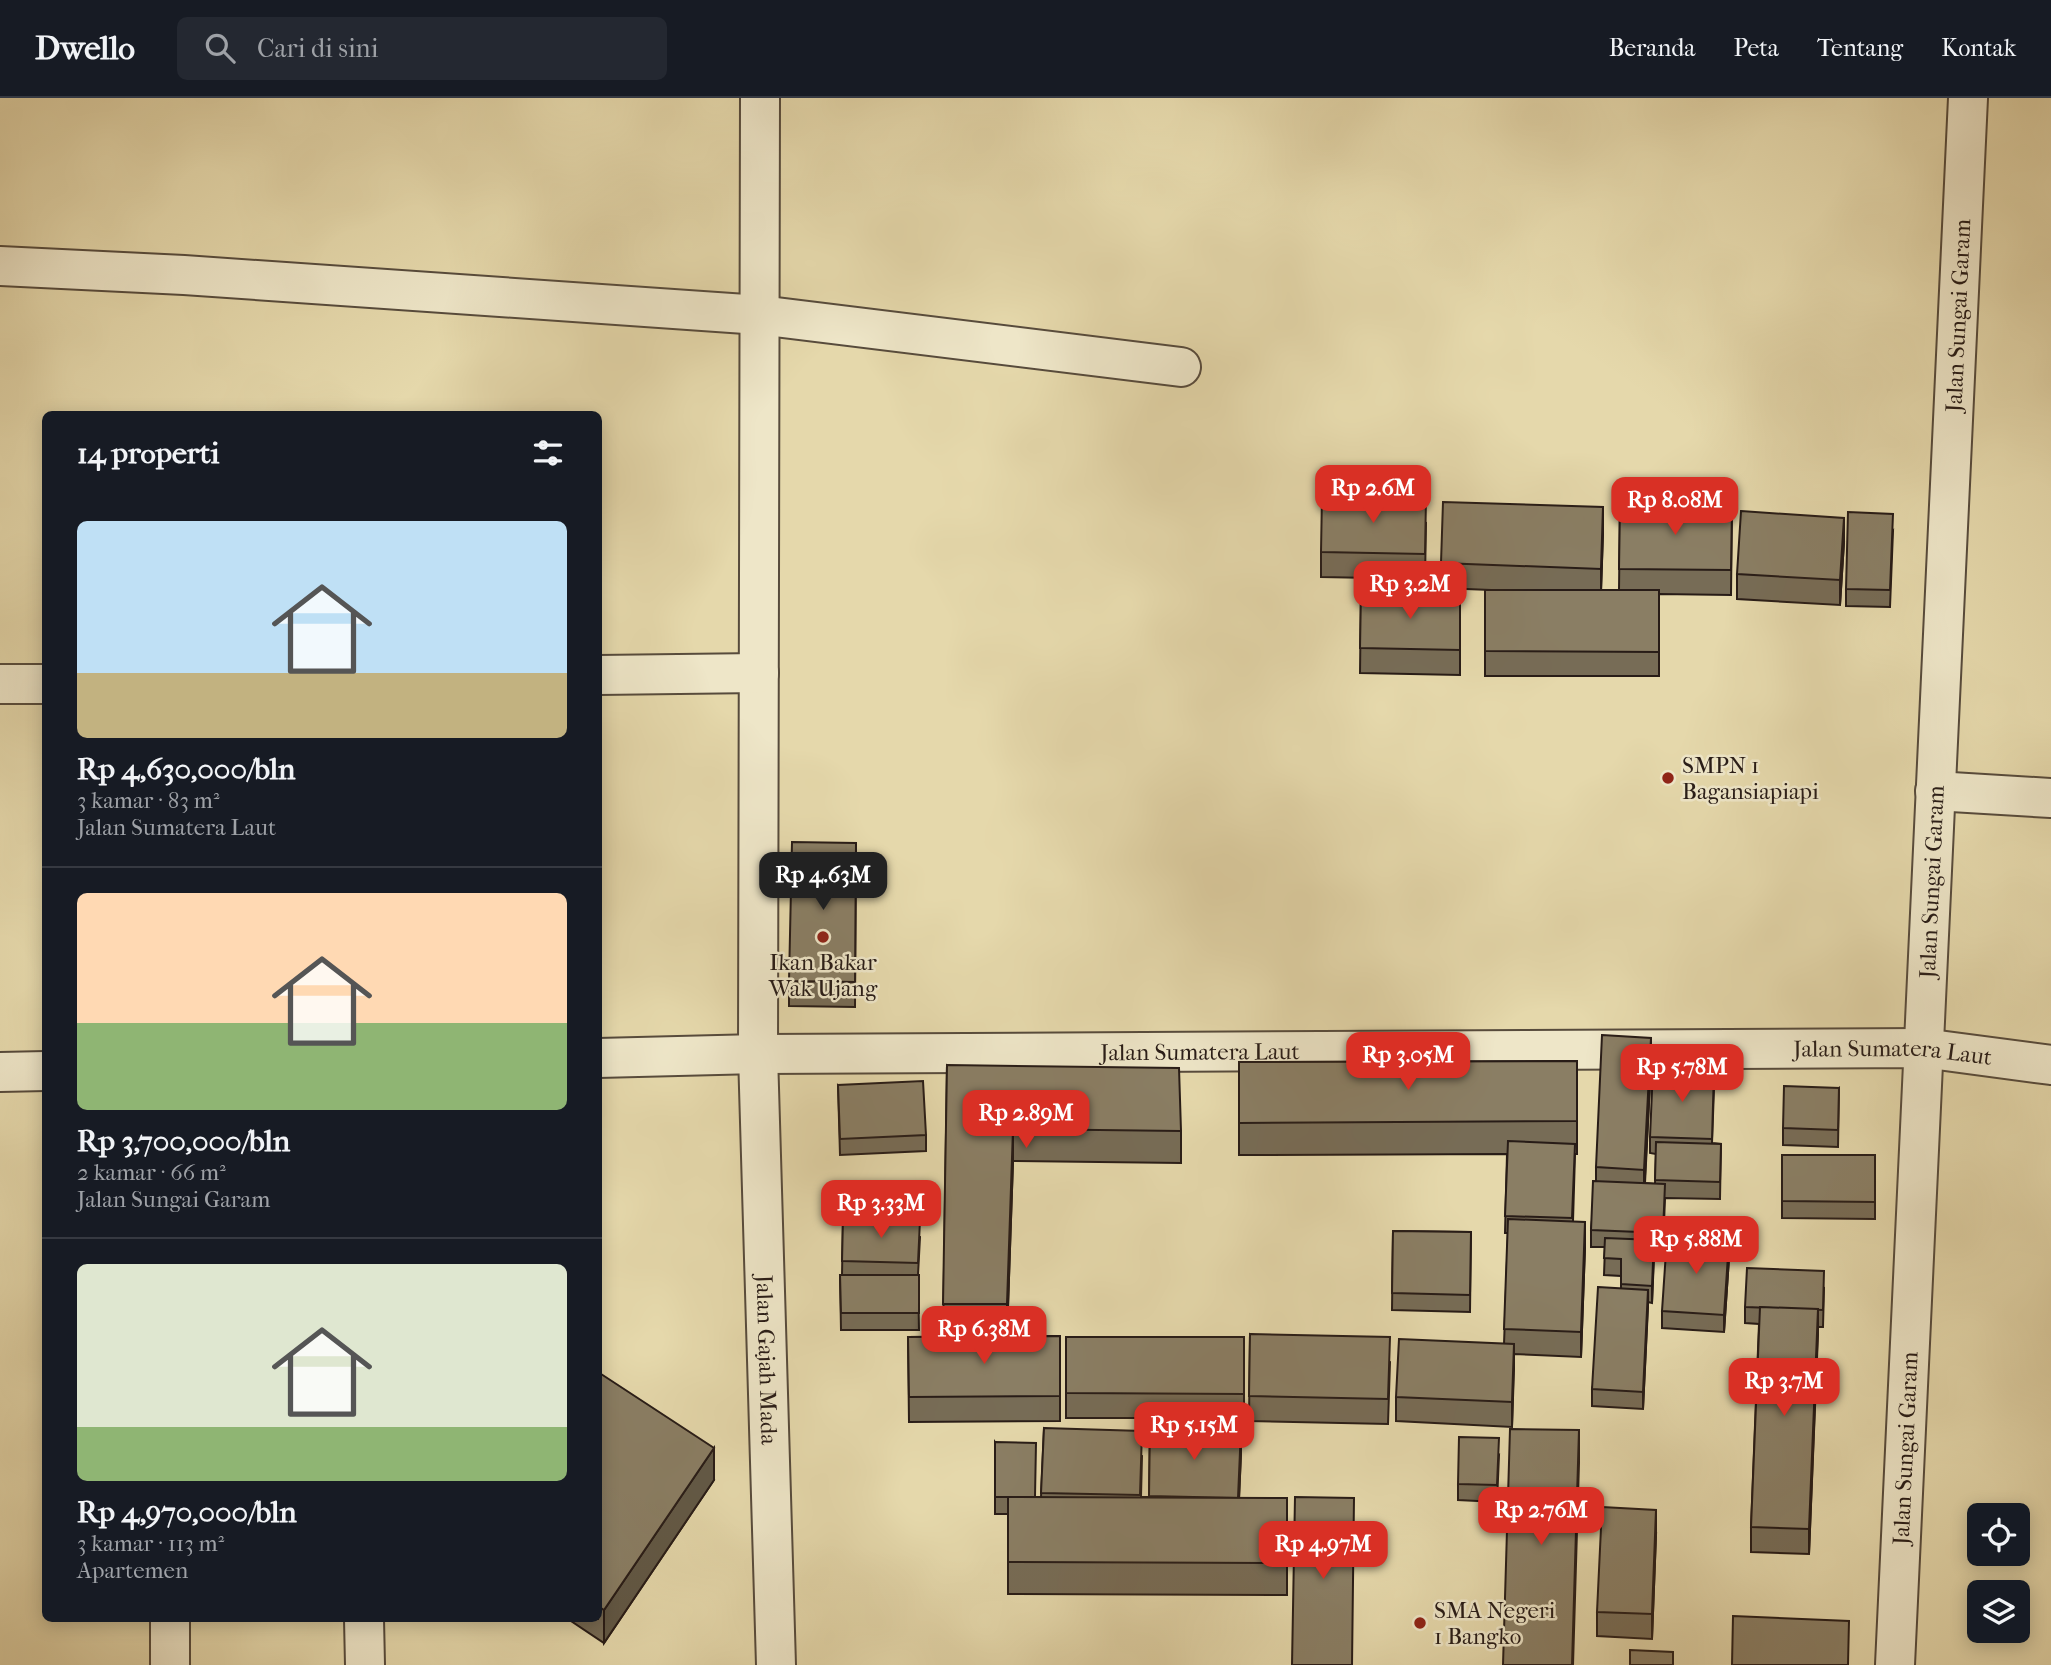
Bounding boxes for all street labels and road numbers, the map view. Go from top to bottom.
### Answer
street label: Jalan Sungai Garam [1940,218,1976,415]
street label: Jalan Sungai Garam [1913,785,1949,981]
street label: Jalan Sumatera Laut [1791,1034,1994,1071]
street label: Jalan Sumatera Laut [1098,1038,1300,1066]
street label: Jalan Gajah Mada [751,1272,783,1446]
street label: Jalan Sungai Garam [1887,1351,1923,1547]

